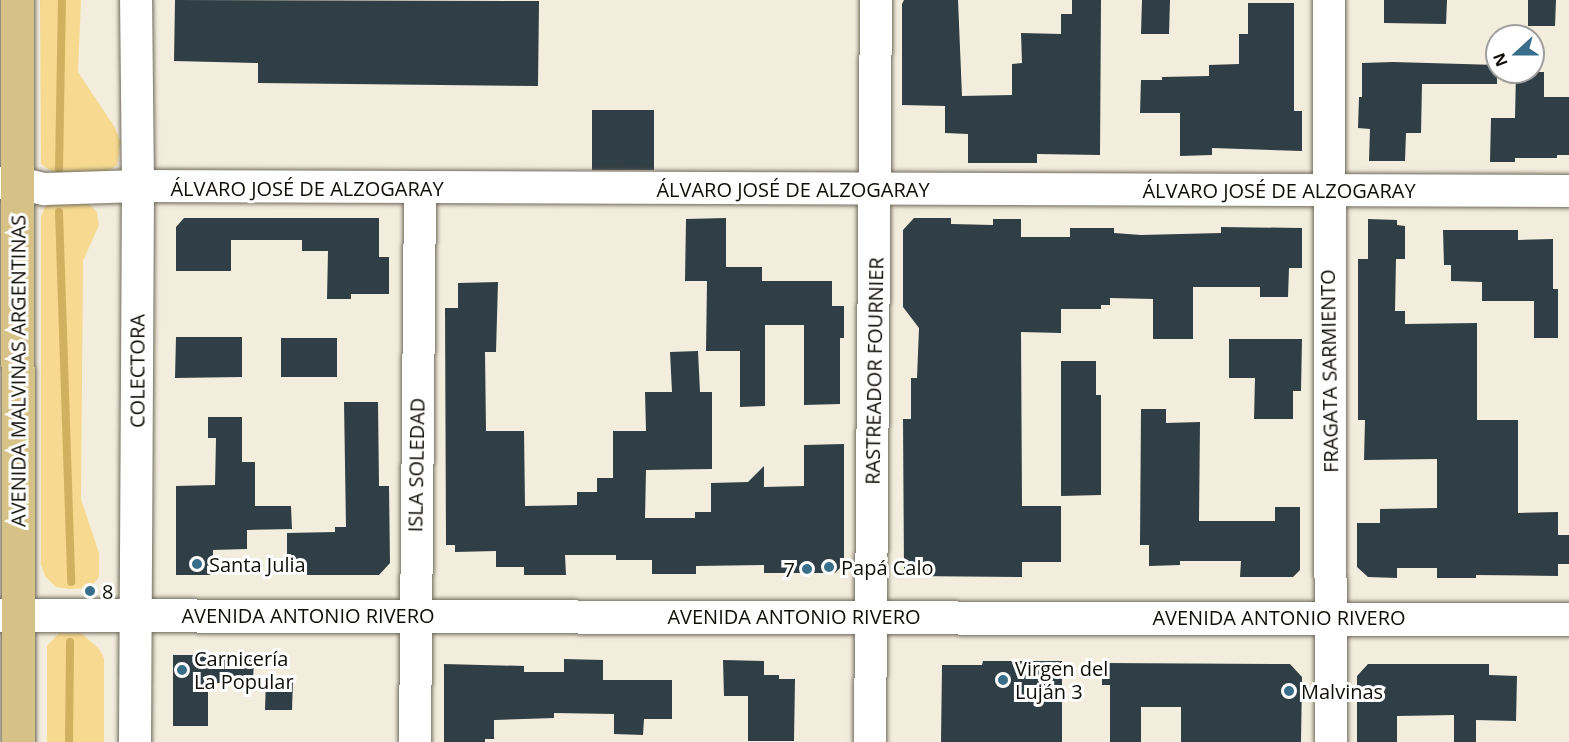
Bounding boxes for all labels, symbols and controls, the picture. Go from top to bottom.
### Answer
north arrow [1485,24,1545,84]
text: N [1487,50,1513,70]
street label: ÁLVARO JOSÉ DE ALZOGARAY [170,176,444,200]
street label: ÁLVARO JOSÉ DE ALZOGARAY [656,177,930,201]
street label: ÁLVARO JOSÉ DE ALZOGARAY [1142,178,1416,202]
street label: AVENIDA MALVINAS ARGENTINAS [6,215,30,527]
street label: RASTREADOR FOURNIER [860,257,888,485]
street label: FRAGATA SARMIENTO [1315,269,1343,473]
street label: COLECTORA [125,314,149,428]
street label: ISLA SOLEDAD [403,398,429,532]
place label: Santa Julia [209,552,306,576]
place label: Papá Calo [841,555,933,579]
marker: Santa Julia [190,557,204,571]
place label: 7 [784,557,795,581]
marker: Papá Calo [822,560,836,574]
marker: 7 [800,562,814,576]
place label: 8 [102,579,113,603]
marker: 8 [83,584,97,598]
street label: AVENIDA ANTONIO RIVERO [181,603,435,627]
street label: AVENIDA ANTONIO RIVERO [667,604,921,628]
street label: AVENIDA ANTONIO RIVERO [1152,605,1406,629]
place label: Carnicería La Popular [194,646,294,693]
place label: Virgen del Luján 3 [1015,656,1108,703]
marker: Carnicería La Popular [175,663,189,677]
marker: Virgen del Luján 3 [996,673,1010,687]
place label: Malvinas [1301,679,1383,703]
marker: Malvinas [1282,684,1296,698]

